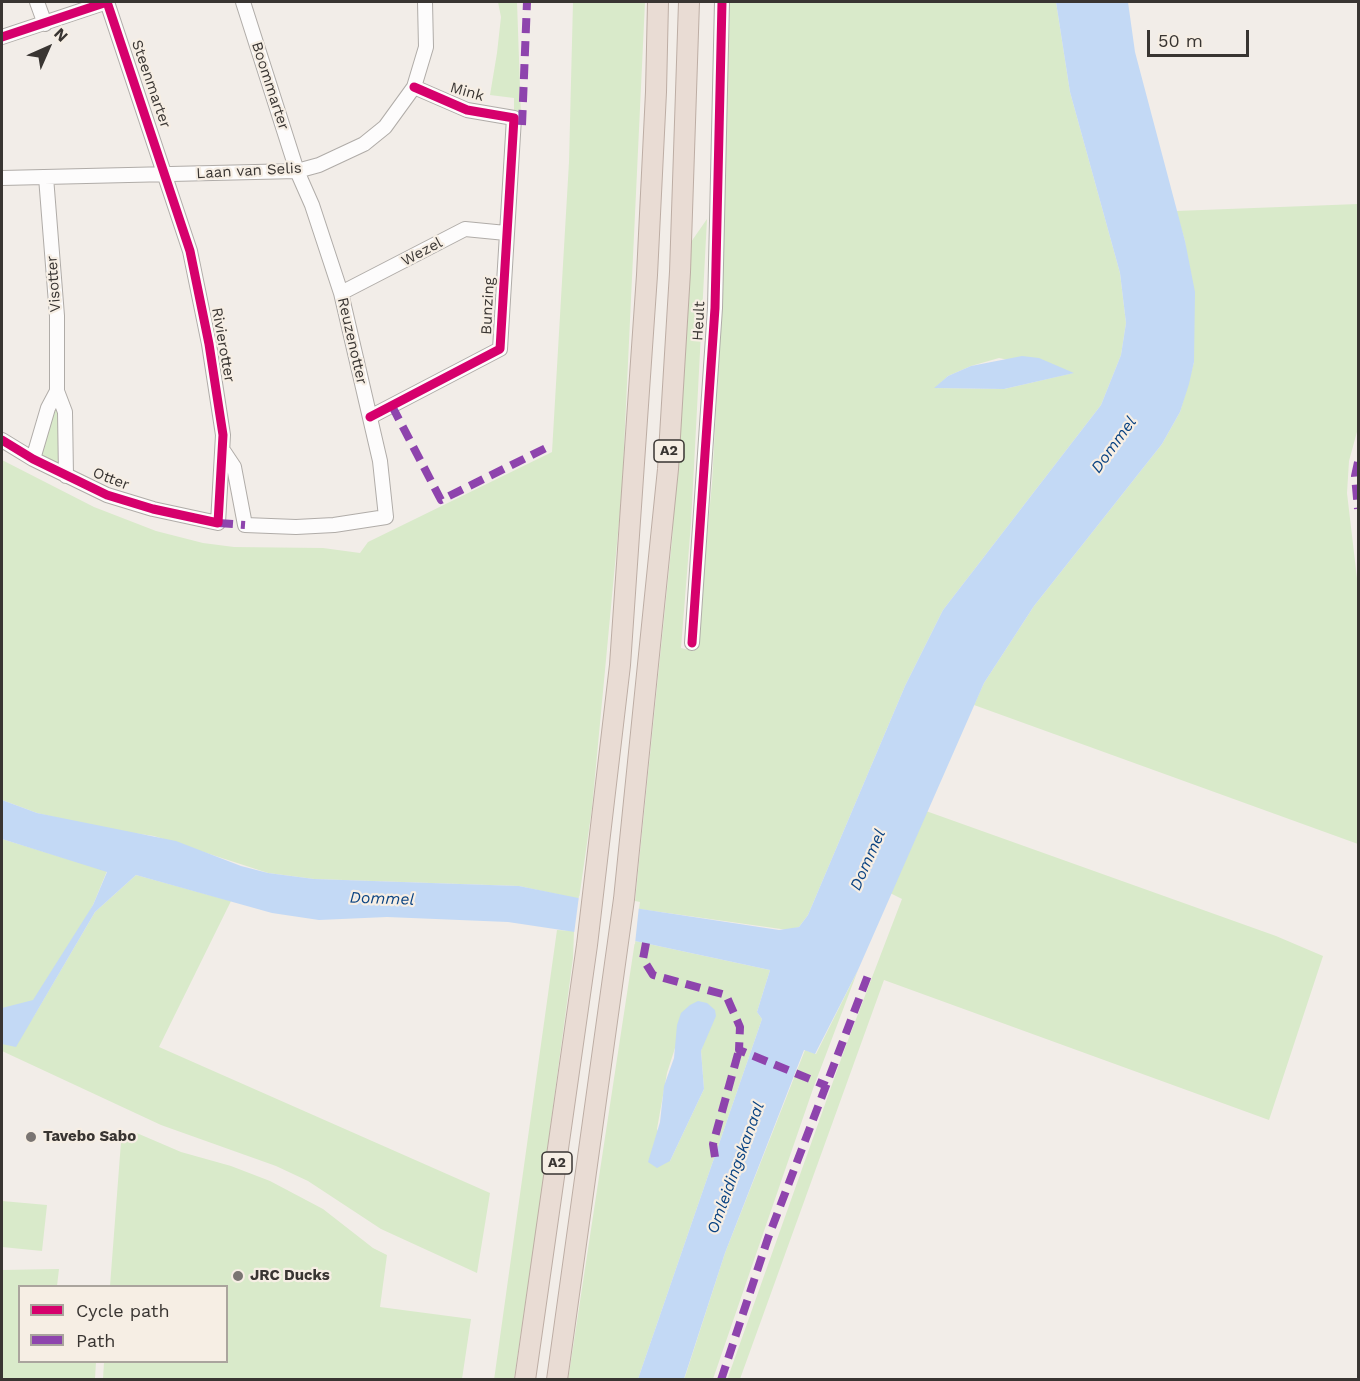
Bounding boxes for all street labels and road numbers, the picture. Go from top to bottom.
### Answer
street label: Steenmarter [128,38,174,130]
street label: Boommarter [247,40,293,132]
street label: Mink [448,79,486,105]
street label: Laan van Selis [196,159,302,183]
street label: Wezel [398,234,446,270]
street label: Visotter [43,255,65,313]
street label: Bunzing [478,277,498,335]
street label: Reuzenotter [333,296,371,386]
street label: Heult [689,301,709,341]
street label: Rivierotter [208,306,238,384]
road number: A2 [654,440,684,462]
street label: Otter [90,464,132,494]
road number: A2 [542,1152,572,1174]

